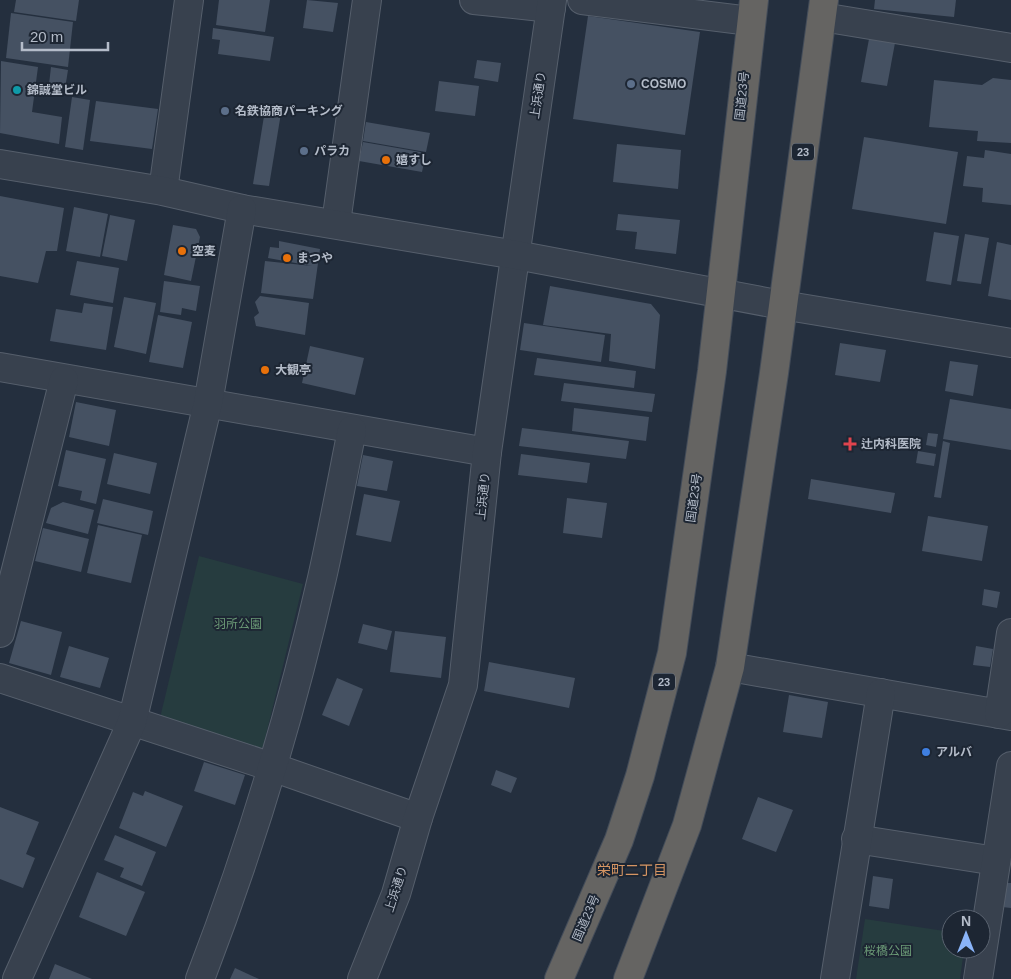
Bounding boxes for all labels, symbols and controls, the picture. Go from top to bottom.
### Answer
scale bar [22,20,109,52]
text: 20 m [30,28,63,45]
street label: 上浜通り [528,70,548,120]
street label: 国道23号 [732,71,752,121]
place label: COSMO [641,77,686,91]
marker: COSMO [625,78,637,90]
place label: 錦誠堂ビル [26,83,87,97]
marker: 錦誠堂ビル [11,84,23,96]
place label: 名鉄協商パーキング [235,104,343,118]
marker: 名鉄協商パーキング [219,105,231,117]
place label: パラカ [314,144,350,158]
road number: 23 [792,144,814,160]
marker: パラカ [298,145,310,157]
place label: 嬉すし [396,153,432,167]
marker: 嬉すし [380,154,392,166]
place label: 空麦 [192,244,216,258]
marker: 空麦 [176,245,188,257]
place label: まつや [297,251,333,265]
marker: まつや [281,252,293,264]
place label: 大観亭 [275,363,311,377]
marker: 大観亭 [259,364,271,376]
marker: 辻内科医院 [843,437,857,451]
place label: 辻内科医院 [861,437,921,451]
street label: 上浜通り [474,471,492,521]
street label: 国道23号 [684,473,704,523]
park label: 羽所公園 [214,617,262,631]
road number: 23 [653,674,675,690]
place label: アルバ [936,745,972,759]
marker: アルバ [920,746,932,758]
district label: 栄町二丁目 [597,862,667,878]
street label: 上浜通り [382,864,410,914]
street label: 国道23号 [570,893,602,943]
north arrow [941,909,991,959]
text: N [961,913,971,929]
park label: 桜橋公園 [864,944,912,958]

